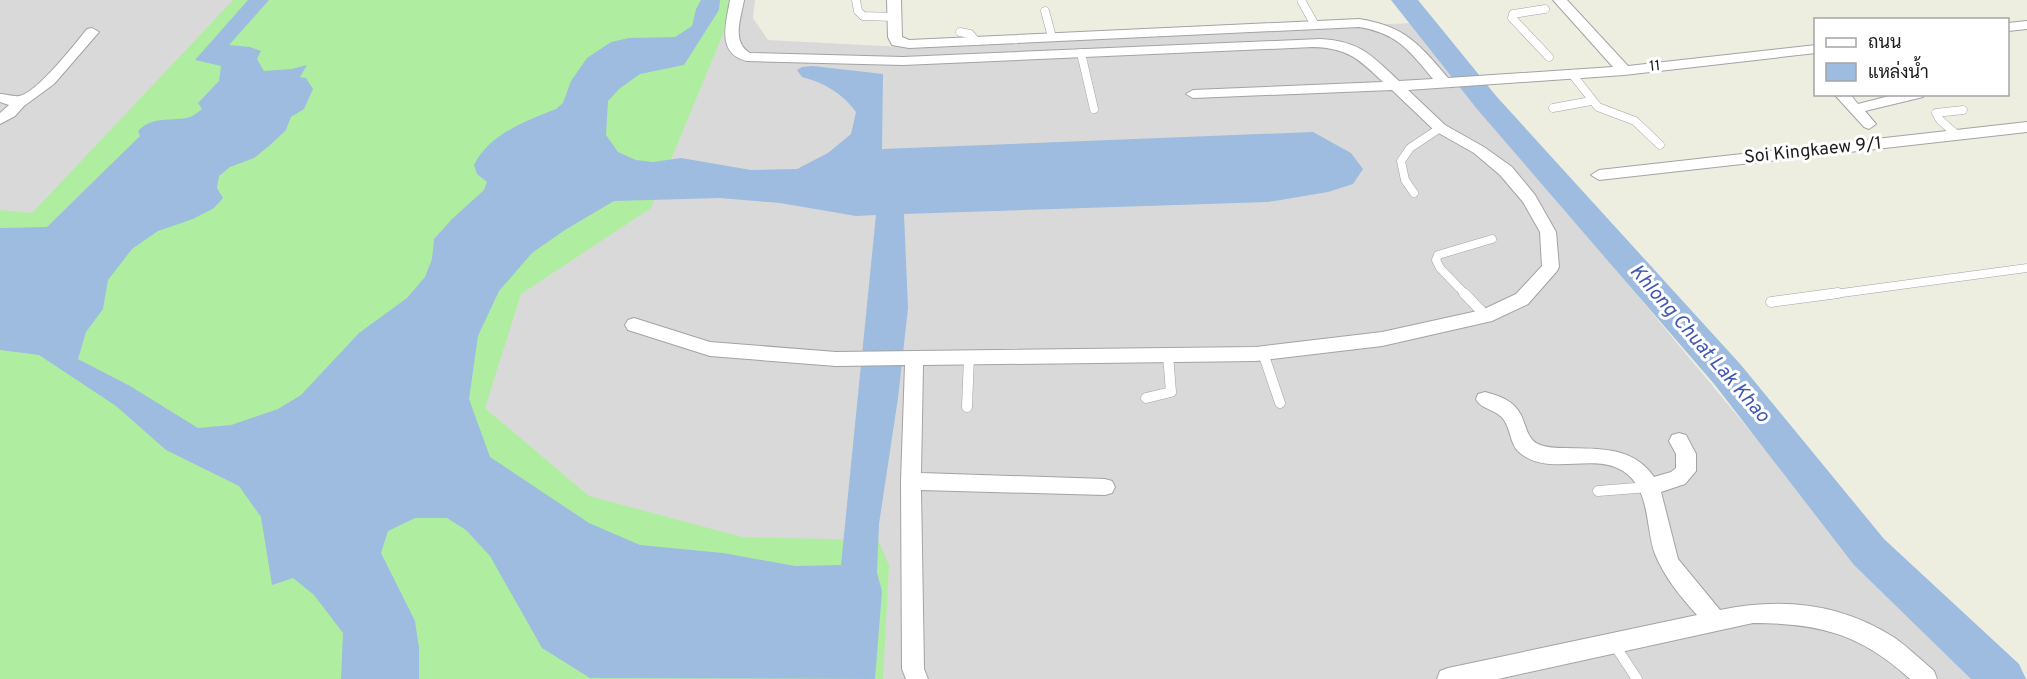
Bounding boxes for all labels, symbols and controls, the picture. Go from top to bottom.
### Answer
legend [1814,18,2009,96]
text: ถนน [1868,32,1901,55]
text: แหล่งน้ำ [1868,56,1929,85]
street label: 11 [1648,57,1662,77]
street label: Soi Kingkaew 9/1 [1743,132,1883,170]
water label: Khlong Chuat Lak Khao [1623,259,1775,429]

